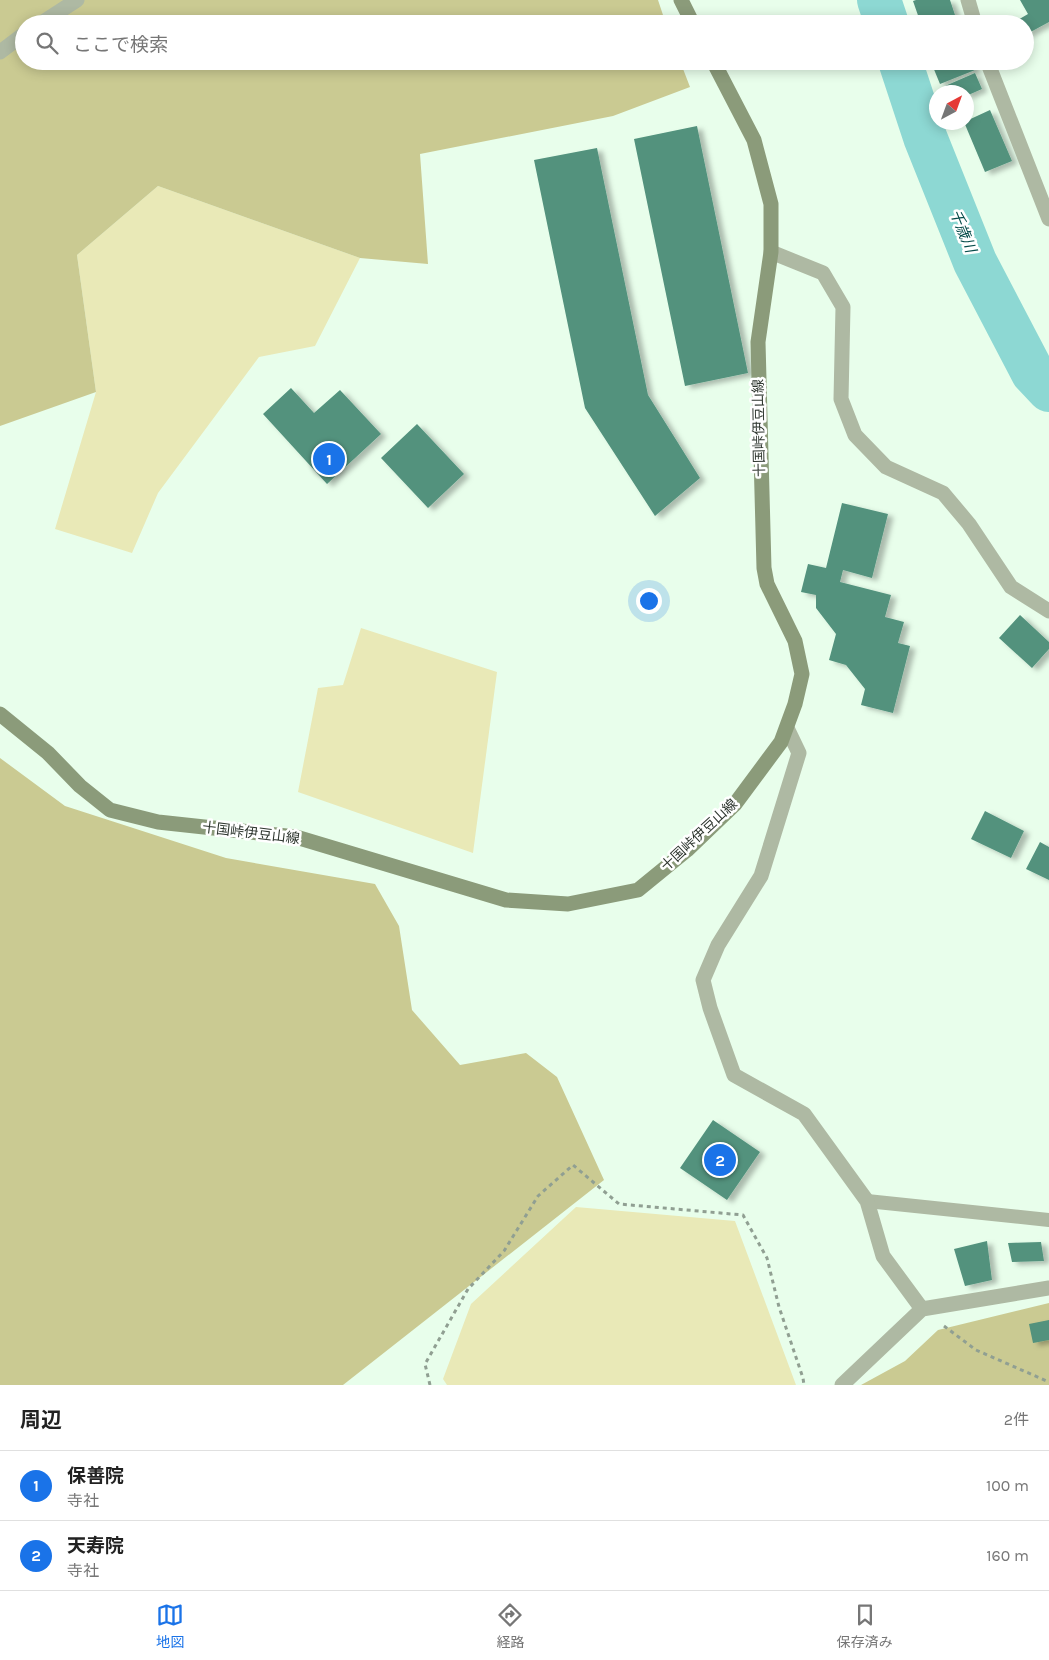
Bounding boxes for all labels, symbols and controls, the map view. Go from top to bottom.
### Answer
search box [15,15,1034,70]
icon: search [33,29,61,57]
text: ここで検索 [73,34,168,56]
north arrow [929,85,974,130]
water label: 千歳川 [946,207,981,257]
street label: 十国峠伊豆山線 [750,379,768,477]
pin: 1 [313,440,345,478]
your location [636,588,662,614]
street label: 十国峠伊豆山線 [657,795,741,875]
street label: 十国峠伊豆山線 [201,819,301,847]
pin: 2 [704,1141,736,1179]
text: 周辺 [20,1408,62,1432]
text: 2件 [1004,1410,1029,1429]
text: 保善院 [67,1465,124,1487]
text: 1 [33,1476,39,1495]
text: 100 m [986,1476,1029,1495]
text: 寺社 [67,1491,99,1510]
text: 天寿院 [67,1535,124,1557]
text: 2 [31,1546,41,1565]
text: 160 m [986,1546,1029,1565]
text: 寺社 [67,1561,99,1580]
tab: 地図 [156,1601,184,1651]
tab: 経路 [496,1601,524,1651]
tab: 保存済み [837,1601,893,1651]

